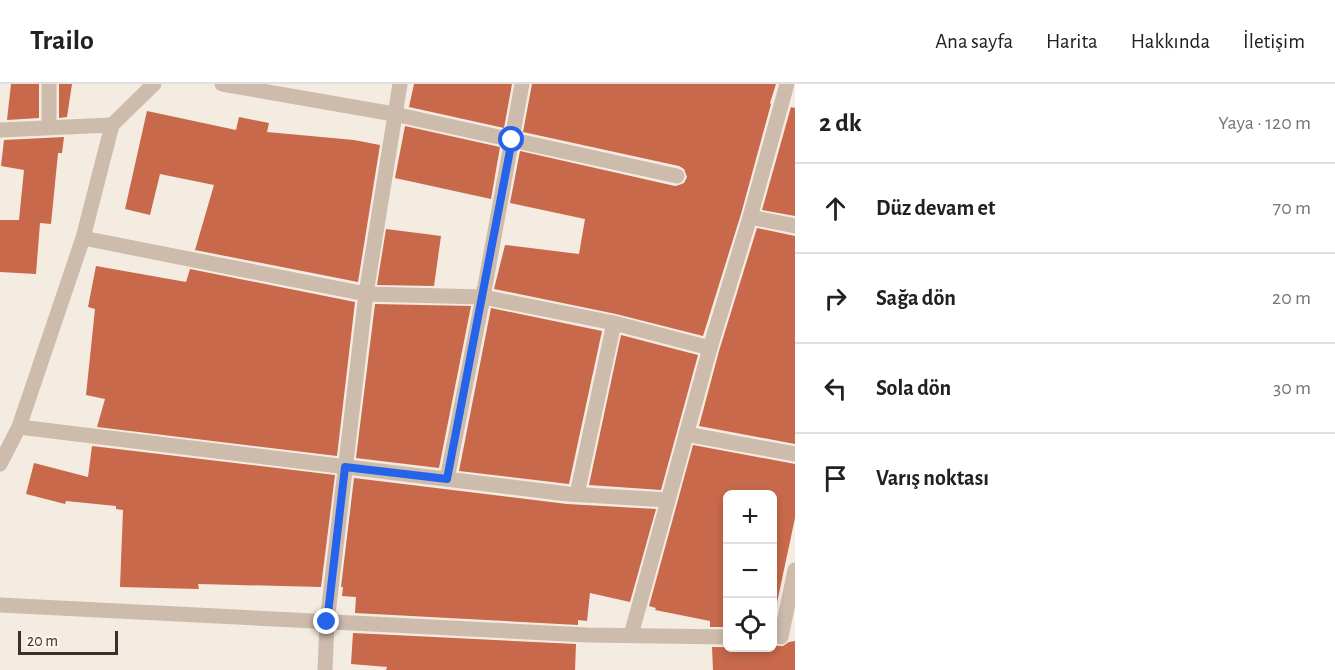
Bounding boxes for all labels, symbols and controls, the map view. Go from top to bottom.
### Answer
text: Trailo [30,27,94,55]
text: Ana sayfa [935,31,1013,52]
text: Harita [1046,31,1098,52]
text: Hakkında [1131,31,1210,52]
text: İletişim [1243,31,1305,52]
text: 2 dk [819,110,862,136]
text: Yaya · 120 m [1218,113,1311,133]
route start [498,126,524,152]
icon: ahead [819,192,852,225]
text: Düz devam et [876,197,995,219]
text: 70 m [1273,198,1311,218]
icon: right [819,282,852,315]
text: Sağa dön [876,287,956,309]
text: 20 m [1272,288,1311,308]
icon: left [819,372,852,405]
text: Sola dön [876,377,951,399]
text: 30 m [1273,378,1311,398]
icon: arrive [819,462,852,495]
text: Varış noktası [876,467,989,489]
map controls [723,490,777,652]
button: + [723,490,777,544]
button: − [723,544,777,598]
button: locate [723,598,777,652]
route end [313,608,339,634]
scale bar [18,628,118,656]
text: 20 m [27,633,58,649]

